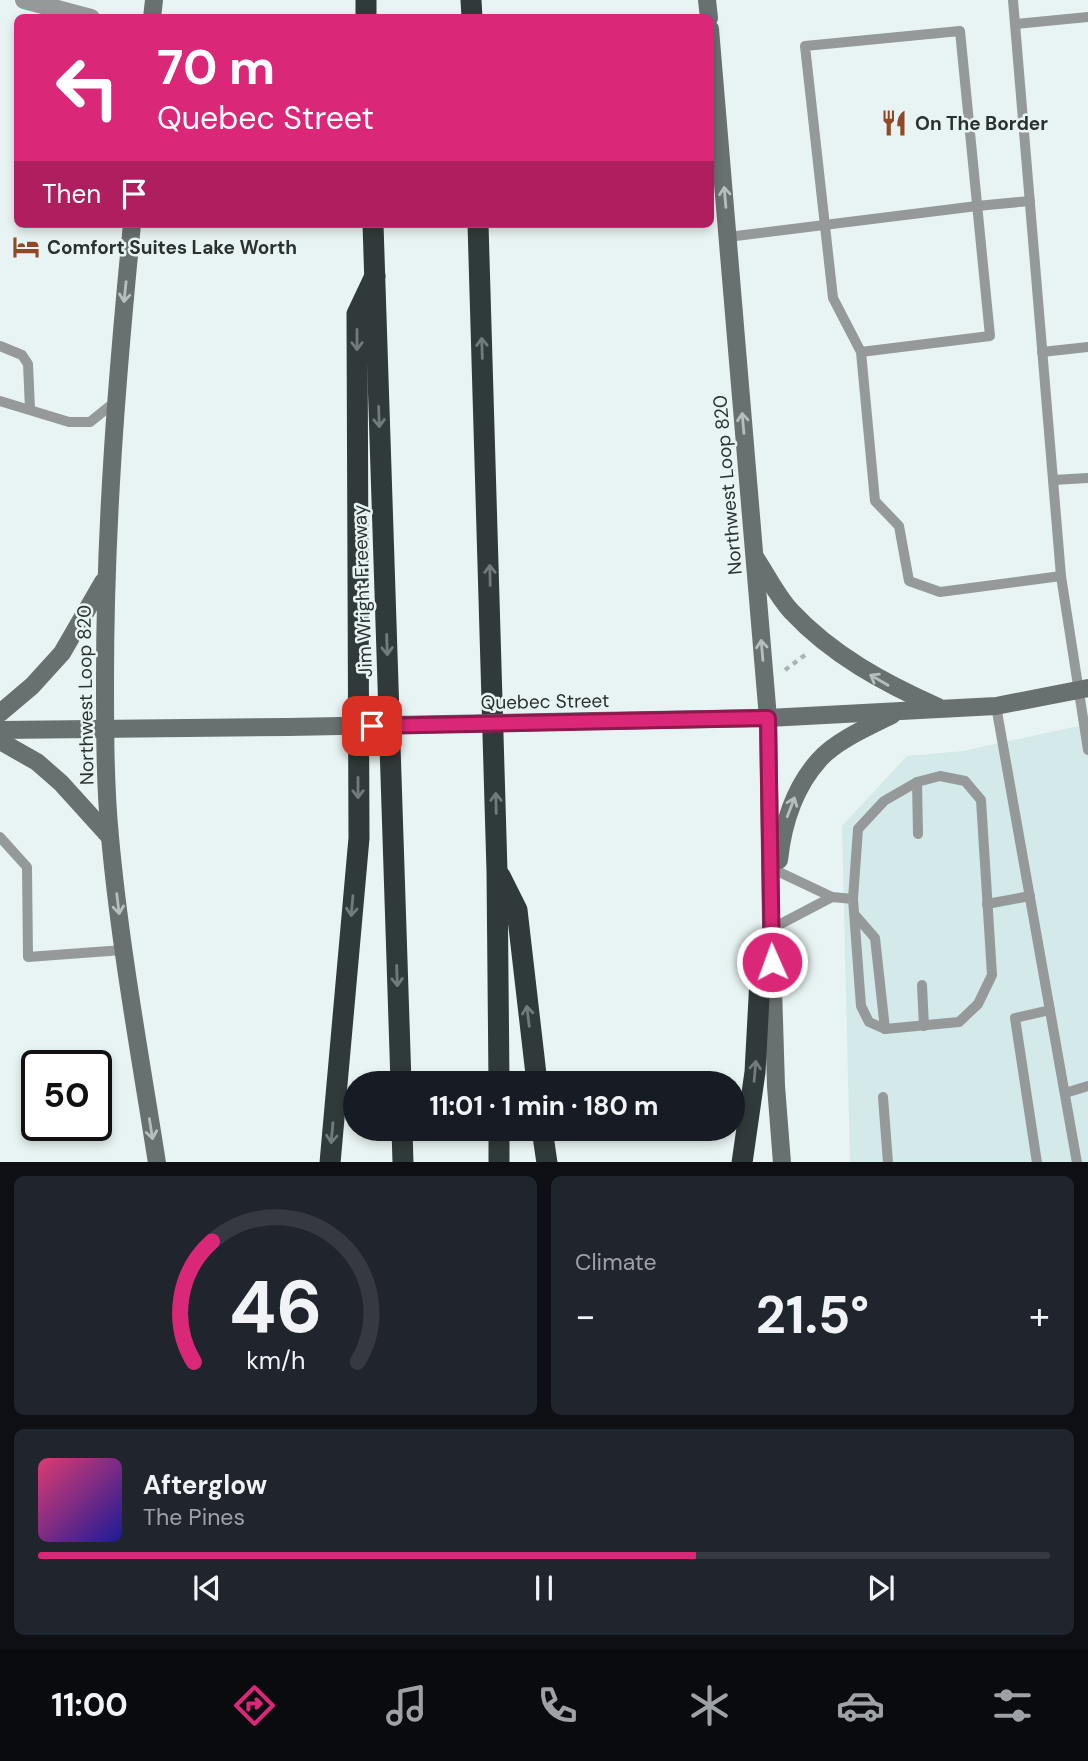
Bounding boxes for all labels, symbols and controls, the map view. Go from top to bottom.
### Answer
text: 70 m [157,35,275,99]
icon: left [42,42,133,133]
text: Quebec Street [157,97,374,139]
restaurant icon: On The Border [879,108,909,138]
place label: On The Border [915,111,1048,136]
icon: arrive [115,175,153,213]
text: Then [42,177,101,211]
one-way arrow [718,186,731,208]
hotel icon: Comfort Suites Lake Worth [11,232,41,262]
place label: Comfort Suites Lake Worth [47,235,297,260]
one-way arrow [119,280,132,303]
one-way arrow [350,328,364,351]
one-way arrow [476,337,489,360]
street label: Northwest Loop 820 [707,394,748,576]
one-way arrow [373,406,386,429]
one-way arrow [736,413,749,435]
street label: Jim Wright Freeway [347,504,378,678]
one-way arrow [483,564,497,587]
street label: Northwest Loop 820 [71,605,100,785]
one-way arrow [380,633,393,656]
one-way arrow [755,639,768,662]
one-way arrow [870,673,890,687]
street label: Quebec Street [480,688,610,715]
pin [342,696,402,756]
icon: arrive [353,707,391,745]
one-way arrow [351,776,365,799]
one-way arrow [489,791,502,814]
one-way arrow [786,797,798,818]
one-way arrow [111,892,124,915]
one-way arrow [346,894,359,917]
position arrow [735,925,809,999]
one-way arrow [391,964,404,987]
one-way arrow [522,1005,535,1027]
speed limit sign: 50 [21,1050,112,1141]
one-way arrow [748,1060,761,1083]
text: 11:01 · 1 min · 180 m [430,1089,658,1123]
one-way arrow [145,1117,158,1140]
one-way arrow [325,1121,338,1143]
text: Climate [575,1247,657,1277]
text: 46 [229,1260,322,1355]
text: 21.5° [756,1281,869,1349]
text: − [575,1291,596,1341]
text: + [1029,1291,1050,1341]
text: km/h [246,1343,305,1376]
text: Afterglow [143,1468,267,1502]
text: The Pines [143,1502,245,1532]
icon: previous [188,1569,226,1607]
icon: pause [525,1569,563,1607]
icon: next [862,1569,900,1607]
icon: directions [230,1681,279,1730]
icon: music [382,1681,431,1730]
icon: phone [533,1681,582,1730]
icon: climate [685,1681,734,1730]
icon: car [836,1681,885,1730]
icon: filters [988,1681,1037,1730]
text: 11:00 [51,1684,128,1726]

